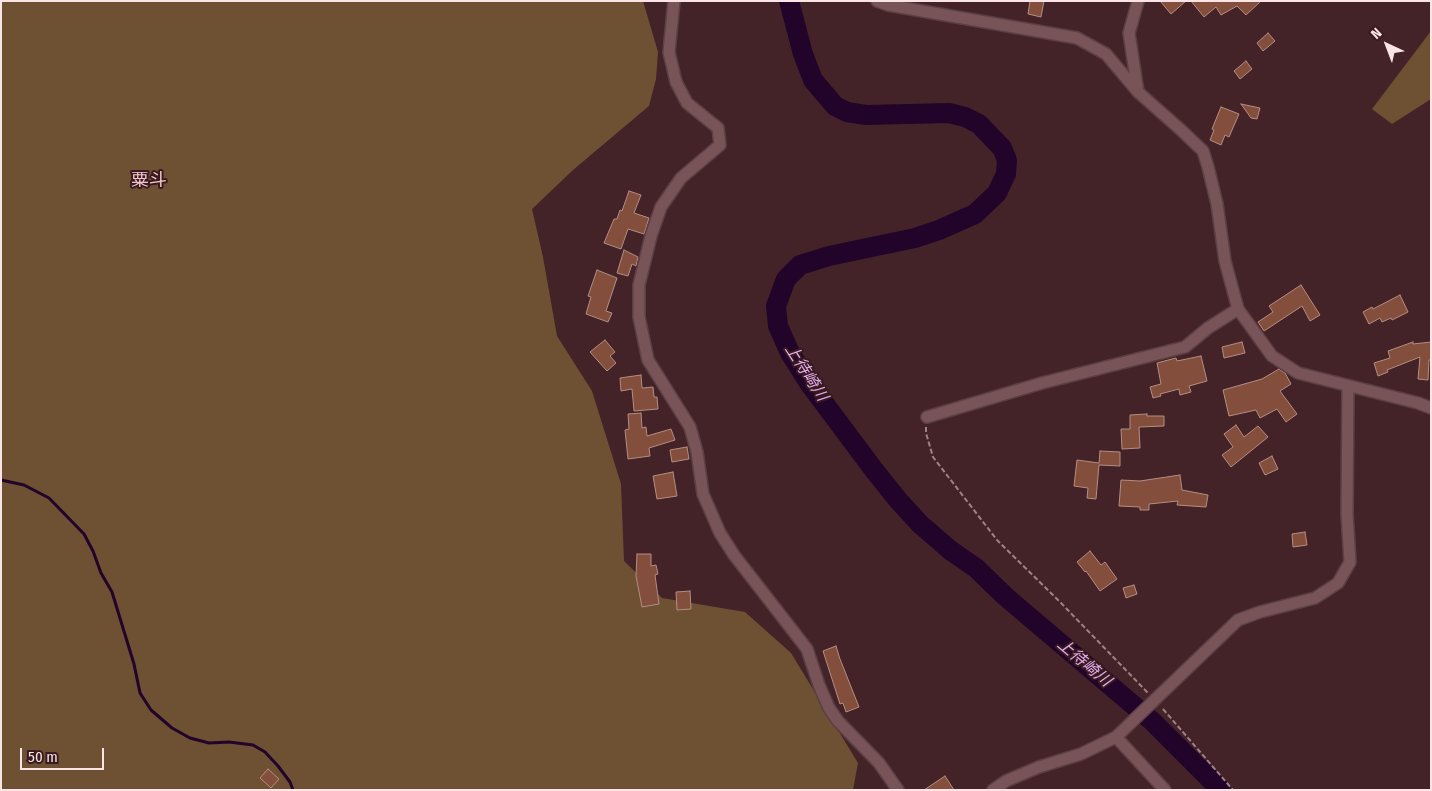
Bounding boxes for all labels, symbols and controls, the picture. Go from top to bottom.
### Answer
north arrow [1362,20,1412,70]
text: N [1368,25,1385,43]
district label: 粟斗 [131,170,167,192]
water label: 上待崎川 [781,341,831,405]
water label: 上待崎川 [1053,635,1115,691]
scale bar [22,738,106,770]
text: 50 m [28,748,58,766]

